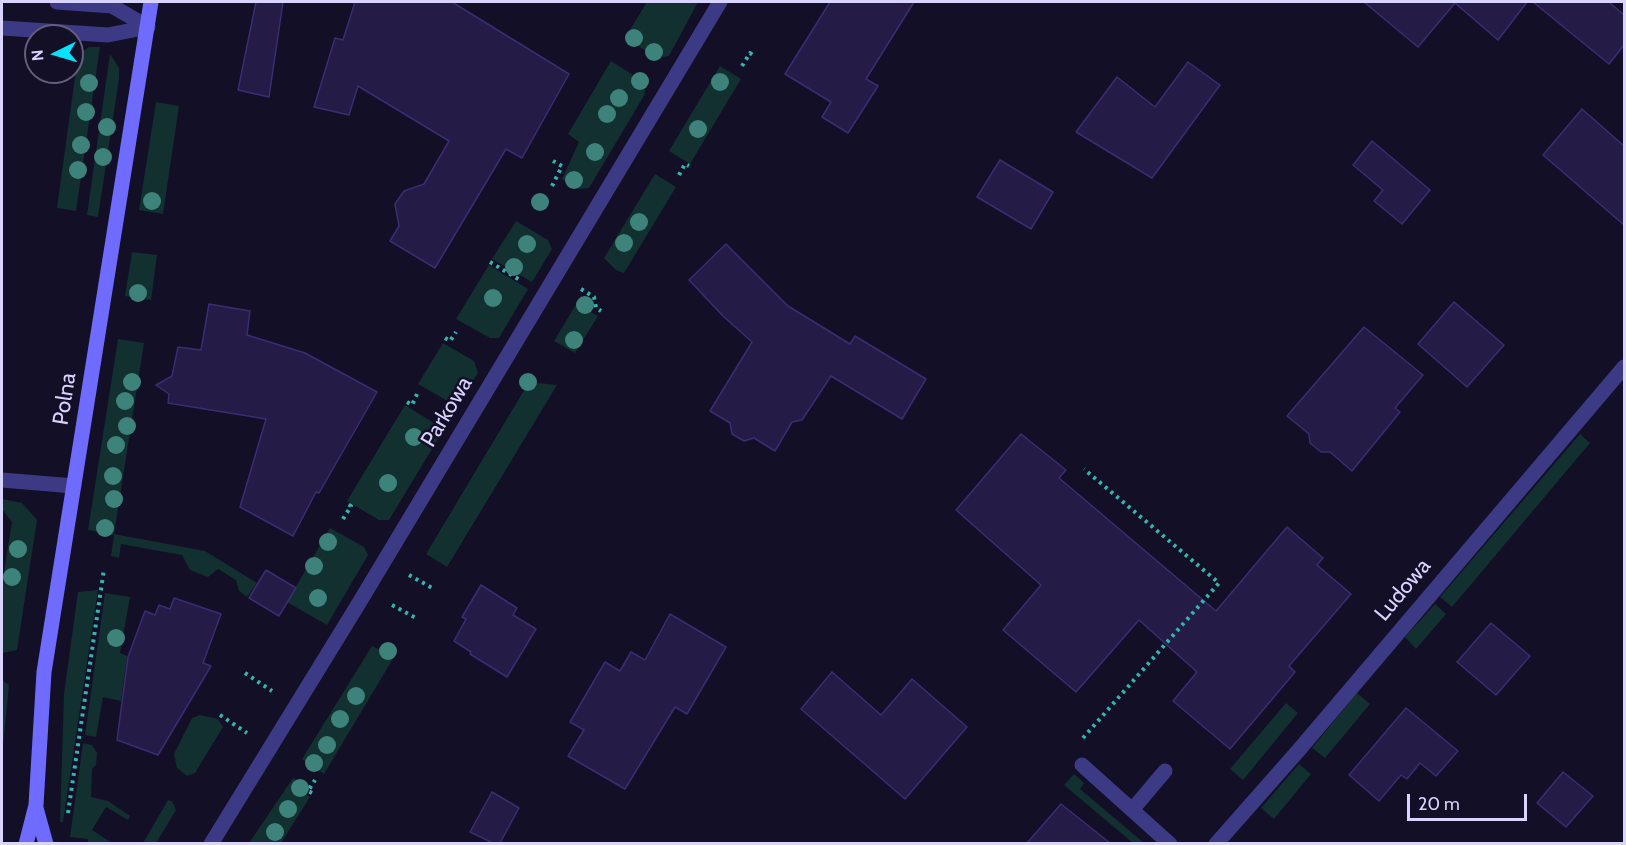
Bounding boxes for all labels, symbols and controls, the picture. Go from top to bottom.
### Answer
north arrow [24,24,84,84]
text: N [28,49,48,62]
street label: Polna [48,371,82,427]
street label: Parkowa [416,372,478,452]
street label: Ludowa [1369,554,1437,626]
scale bar [1410,782,1530,820]
text: 20 m [1418,793,1460,815]

